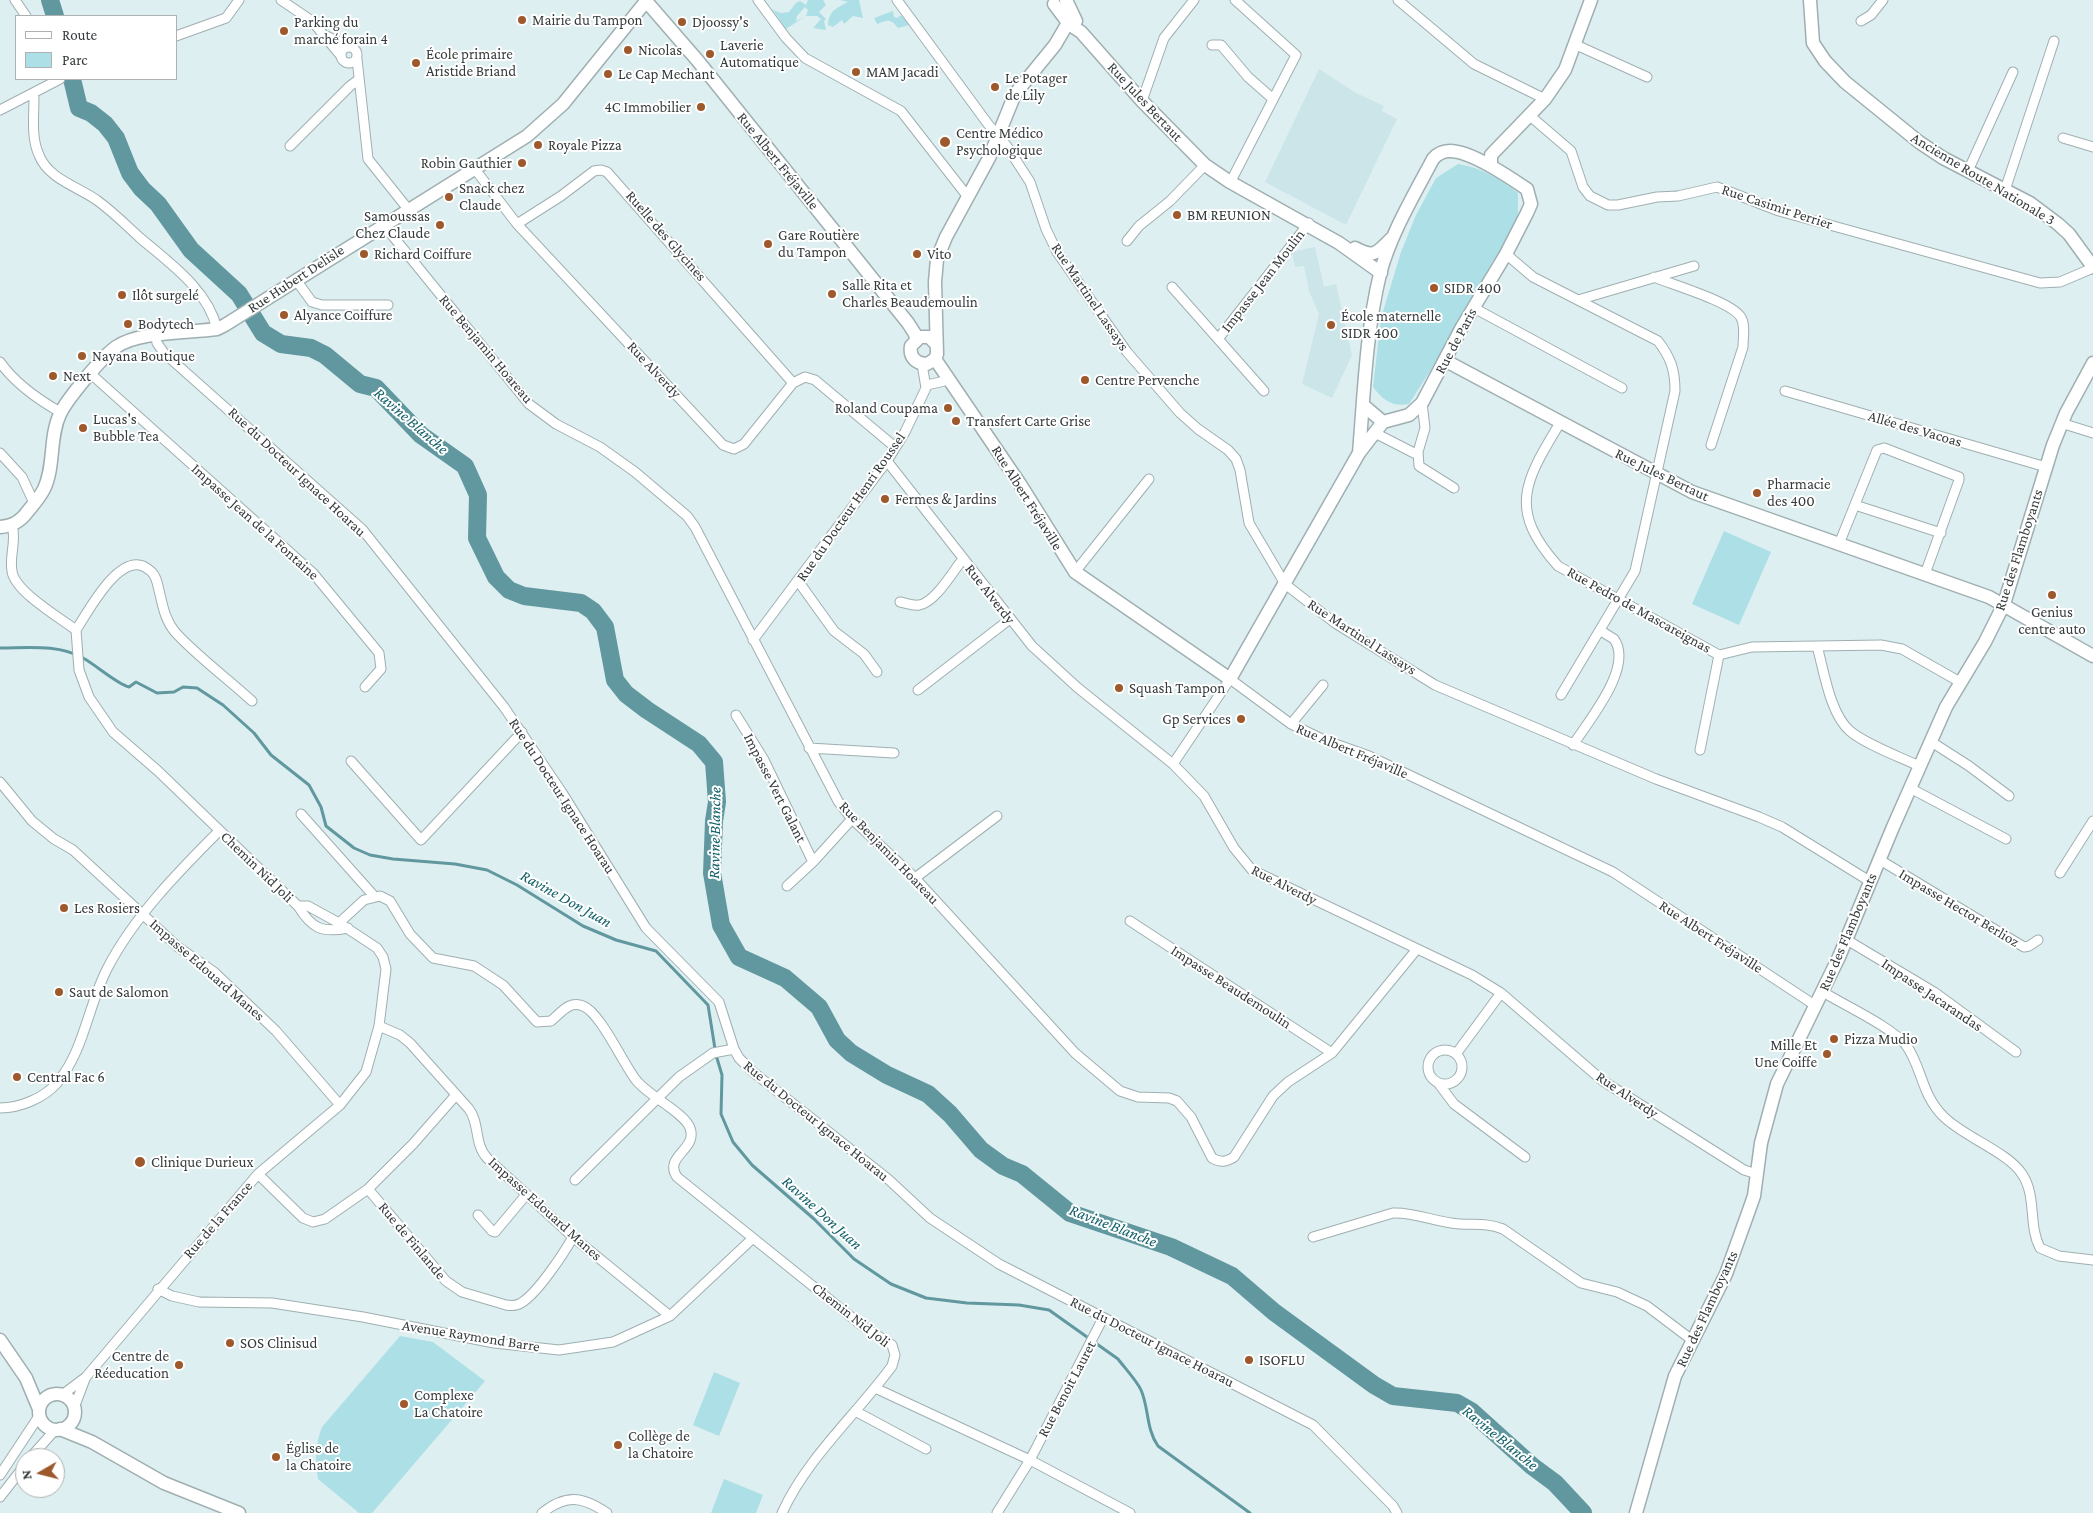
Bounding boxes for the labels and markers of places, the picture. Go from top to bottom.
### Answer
place label: Mairie du Tampon [532,11,643,29]
place label: Parking du marché forain 4 [294,13,388,48]
place label: Djoossy's [692,13,749,31]
marker: Mairie du Tampon [516,14,528,26]
marker: Djoossy's [676,16,688,28]
marker: Parking du marché forain 4 [278,25,290,37]
place label: Laverie Automatique [720,36,799,71]
place label: Nicolas [638,41,682,59]
marker: Nicolas [622,44,634,56]
place label: École primaire Aristide Briand [426,45,516,80]
marker: Laverie Automatique [704,48,716,60]
marker: École primaire Aristide Briand [410,57,422,69]
place label: MAM Jacadi [866,63,939,81]
place label: Le Cap Mechant [618,65,715,83]
marker: MAM Jacadi [850,66,862,78]
marker: Le Cap Mechant [602,68,614,80]
place label: Le Potager de Lily [1005,69,1068,104]
marker: Le Potager de Lily [989,81,1001,93]
place label: 4C Immobilier [604,98,691,116]
marker: 4C Immobilier [695,101,707,113]
place label: Centre Médico Psychologique [956,124,1043,159]
marker: Centre Médico Psychologique [938,135,952,149]
place label: Royale Pizza [548,136,622,154]
marker: Royale Pizza [532,139,544,151]
place label: Robin Gauthier [421,154,512,172]
marker: Robin Gauthier [516,157,528,169]
place label: Snack chez Claude [459,179,524,214]
marker: Snack chez Claude [443,191,455,203]
place label: BM REUNION [1187,206,1271,224]
place label: Samoussas Chez Claude [355,207,430,242]
marker: BM REUNION [1171,209,1183,221]
marker: Samoussas Chez Claude [434,219,446,231]
place label: Gare Routière du Tampon [778,226,859,261]
marker: Gare Routière du Tampon [762,238,774,250]
place label: Richard Coiffure [374,245,472,263]
place label: Vito [927,245,952,263]
marker: Richard Coiffure [358,248,370,260]
marker: Vito [911,248,923,260]
place label: Salle Rita et Charles Beaudemoulin [842,276,978,311]
place label: SIDR 400 [1444,279,1501,297]
marker: SIDR 400 [1428,282,1440,294]
place label: Ilôt surgelé [132,286,199,304]
marker: Salle Rita et Charles Beaudemoulin [826,288,838,300]
marker: Ilôt surgelé [116,289,128,301]
place label: Alyance Coiffure [294,306,392,324]
place label: École maternelle SIDR 400 [1341,307,1441,342]
marker: Alyance Coiffure [278,309,290,321]
place label: Bodytech [138,315,194,333]
marker: Bodytech [122,318,134,330]
marker: École maternelle SIDR 400 [1325,319,1337,331]
place label: Nayana Boutique [92,347,195,365]
marker: Nayana Boutique [76,350,88,362]
place label: Next [63,367,91,385]
marker: Next [47,370,59,382]
place label: Centre Pervenche [1095,371,1199,389]
marker: Centre Pervenche [1079,374,1091,386]
place label: Roland Coupama [835,399,938,417]
marker: Roland Coupama [942,402,954,414]
place label: Lucas's Bubble Tea [93,410,159,445]
place label: Transfert Carte Grise [966,412,1091,430]
marker: Transfert Carte Grise [950,415,962,427]
marker: Lucas's Bubble Tea [77,422,89,434]
place label: Pharmacie des 400 [1767,475,1831,510]
marker: Pharmacie des 400 [1751,487,1763,499]
place label: Fermes & Jardins [895,490,997,508]
marker: Fermes & Jardins [879,493,891,505]
marker: Genius centre auto [2046,589,2058,601]
place label: Genius centre auto [2018,603,2086,638]
place label: Squash Tampon [1129,679,1225,697]
marker: Squash Tampon [1113,682,1125,694]
place label: Gp Services [1162,710,1231,728]
marker: Gp Services [1235,713,1247,725]
place label: Les Rosiers [74,899,140,917]
marker: Les Rosiers [58,902,70,914]
place label: Saut de Salomon [69,983,169,1001]
marker: Saut de Salomon [53,986,65,998]
place label: Pizza Mudio [1844,1030,1918,1048]
marker: Pizza Mudio [1828,1033,1840,1045]
place label: Mille Et Une Coiffe [1754,1036,1817,1071]
marker: Mille Et Une Coiffe [1821,1048,1833,1060]
place label: Central Fac 6 [27,1068,105,1086]
marker: Central Fac 6 [11,1071,23,1083]
place label: Clinique Durieux [151,1153,254,1171]
marker: Clinique Durieux [133,1155,147,1169]
place label: SOS Clinisud [240,1334,317,1352]
marker: SOS Clinisud [224,1337,236,1349]
place label: Centre de Réeducation [94,1347,169,1382]
place label: ISOFLU [1259,1351,1305,1369]
marker: ISOFLU [1243,1354,1255,1366]
marker: Centre de Réeducation [173,1359,185,1371]
place label: Complexe La Chatoire [414,1386,483,1421]
marker: Complexe La Chatoire [398,1398,410,1410]
place label: Collège de la Chatoire [628,1427,693,1462]
place label: Église de la Chatoire [286,1439,351,1474]
marker: Collège de la Chatoire [612,1439,624,1451]
marker: Église de la Chatoire [270,1451,282,1463]

